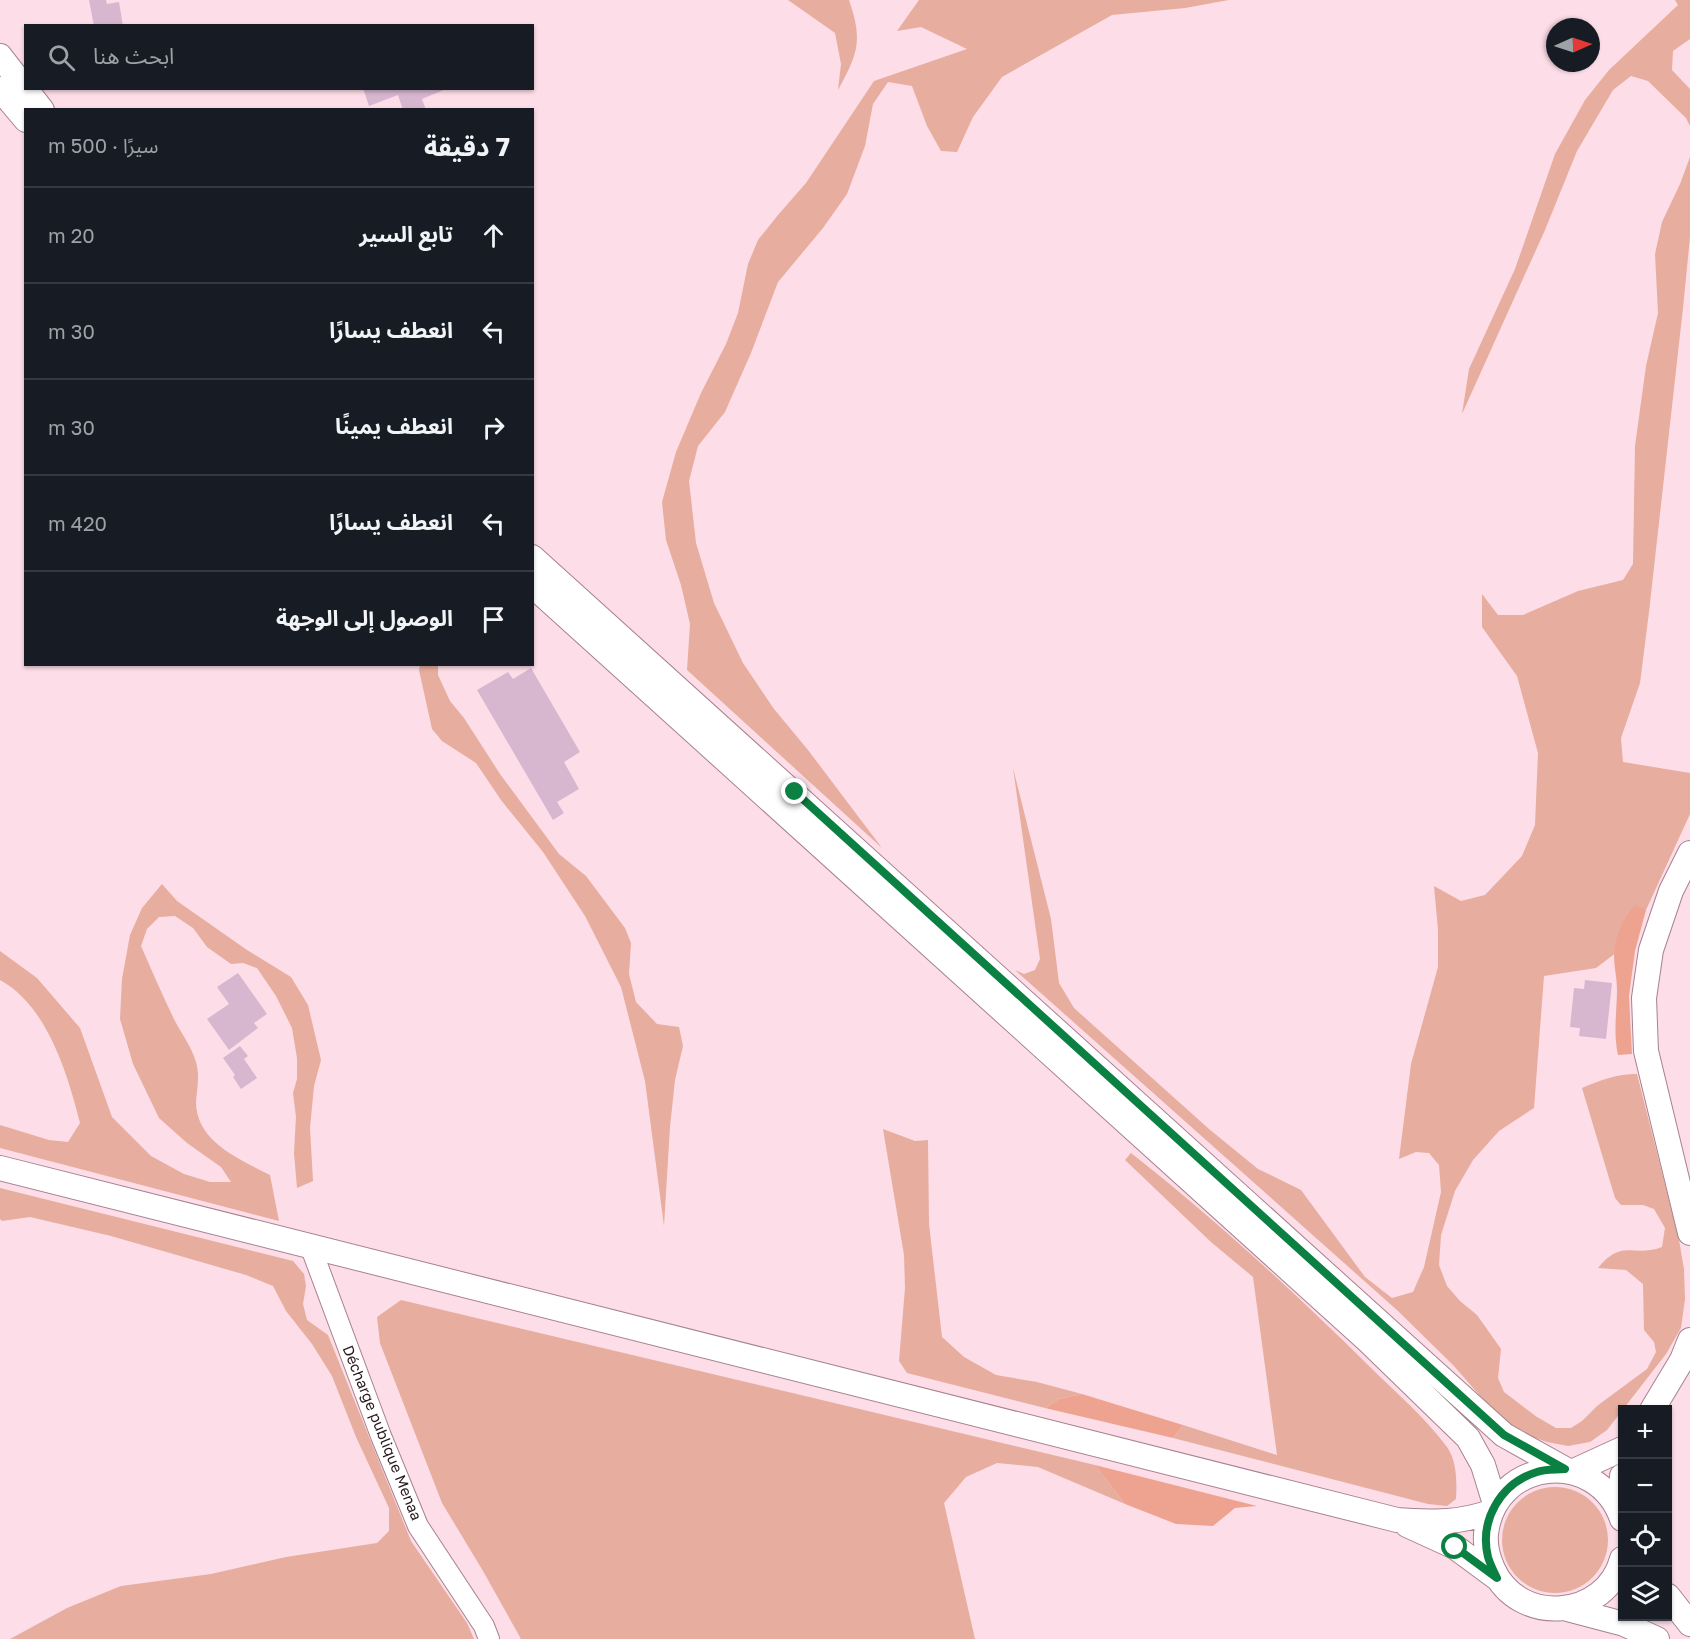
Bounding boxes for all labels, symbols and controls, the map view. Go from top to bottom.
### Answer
north arrow [1546,18,1600,72]
search box [24,24,534,90]
icon: search [45,41,78,74]
text: ابحث هنا [93,42,174,69]
text: 7 دقيقة [424,131,510,162]
text: سيرًا · 500 m [48,133,158,157]
icon: ahead [477,219,510,252]
text: تابع السير [359,220,453,247]
text: 20 m [48,223,95,247]
icon: left [477,315,510,348]
text: انعطف يسارًا [329,316,453,343]
text: 30 m [48,319,95,343]
icon: right [477,411,510,444]
text: انعطف يمينًا [335,412,453,439]
text: 30 m [48,415,95,439]
icon: left [477,507,510,540]
text: انعطف يسارًا [329,508,453,535]
text: 420 m [48,511,107,535]
icon: arrive [477,603,510,636]
text: الوصول إلى الوجهة [276,604,453,631]
route end [781,778,807,804]
street label: Décharge publique Menaa [339,1342,426,1523]
map controls [1618,1405,1672,1621]
button: + [1618,1405,1672,1459]
button: − [1618,1459,1672,1513]
button: locate [1618,1513,1672,1567]
route start [1441,1533,1467,1559]
button: layers [1618,1567,1672,1621]

